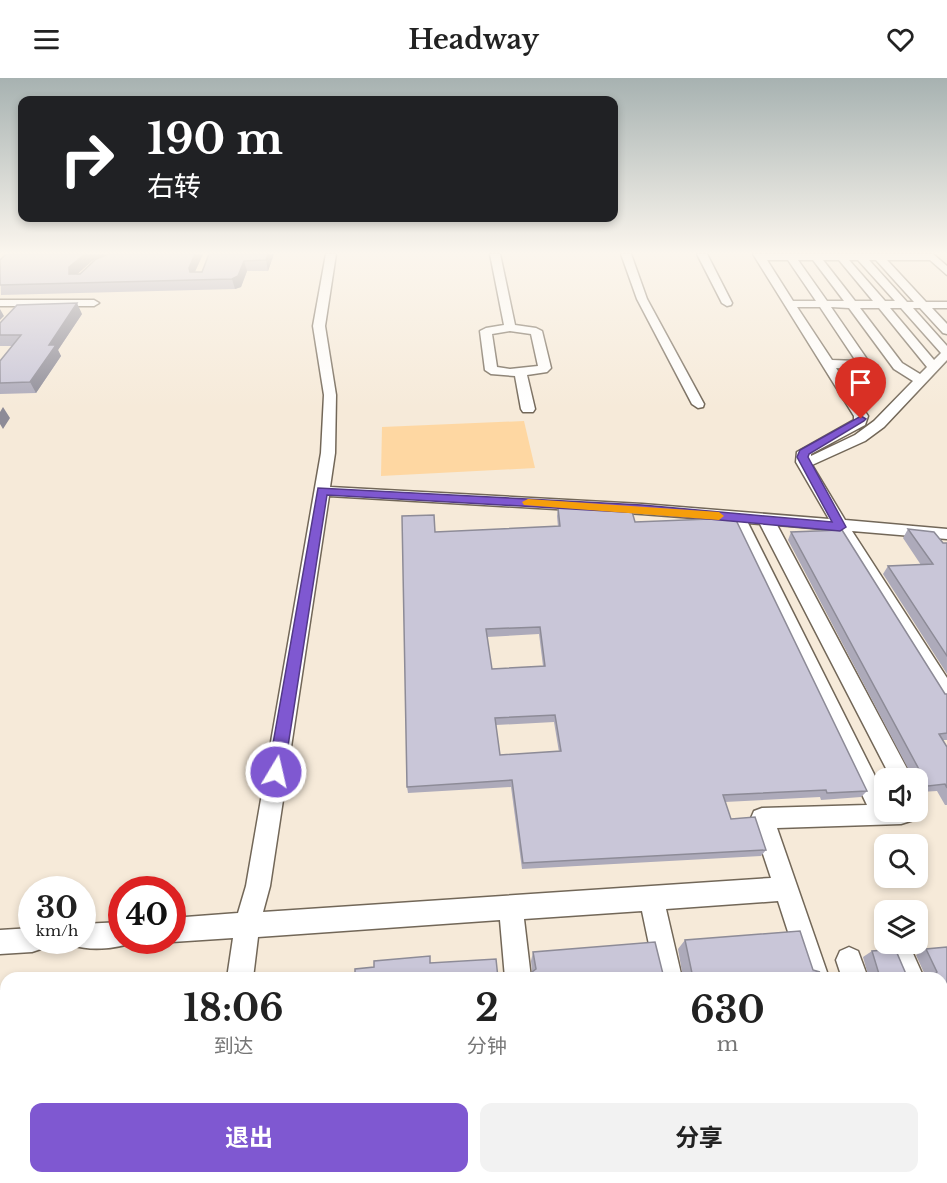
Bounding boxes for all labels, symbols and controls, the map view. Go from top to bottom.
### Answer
icon: menu [30,23,63,56]
text: Headway [408,23,539,56]
icon: heart [884,23,917,56]
text: 190 m [147,113,283,165]
icon: right [48,120,126,198]
text: 右转 [147,170,201,203]
pin [835,357,886,419]
icon: arrive [844,366,877,399]
position arrow [244,740,308,804]
map controls [874,768,928,954]
button: sound [874,768,928,822]
button: search [874,834,928,888]
speed limit sign: 40 [108,876,186,954]
text: 30 [36,889,78,926]
button: layers [874,900,928,954]
text: km/h [36,921,78,940]
text: 18:06 [183,986,284,1031]
text: 2 [475,986,499,1031]
text: 630 [690,988,765,1033]
text: m [717,1032,738,1056]
text: 到达 [213,1034,253,1058]
text: 分钟 [467,1034,507,1058]
button: 退出 [30,1103,468,1172]
button: 分享 [480,1103,918,1172]

